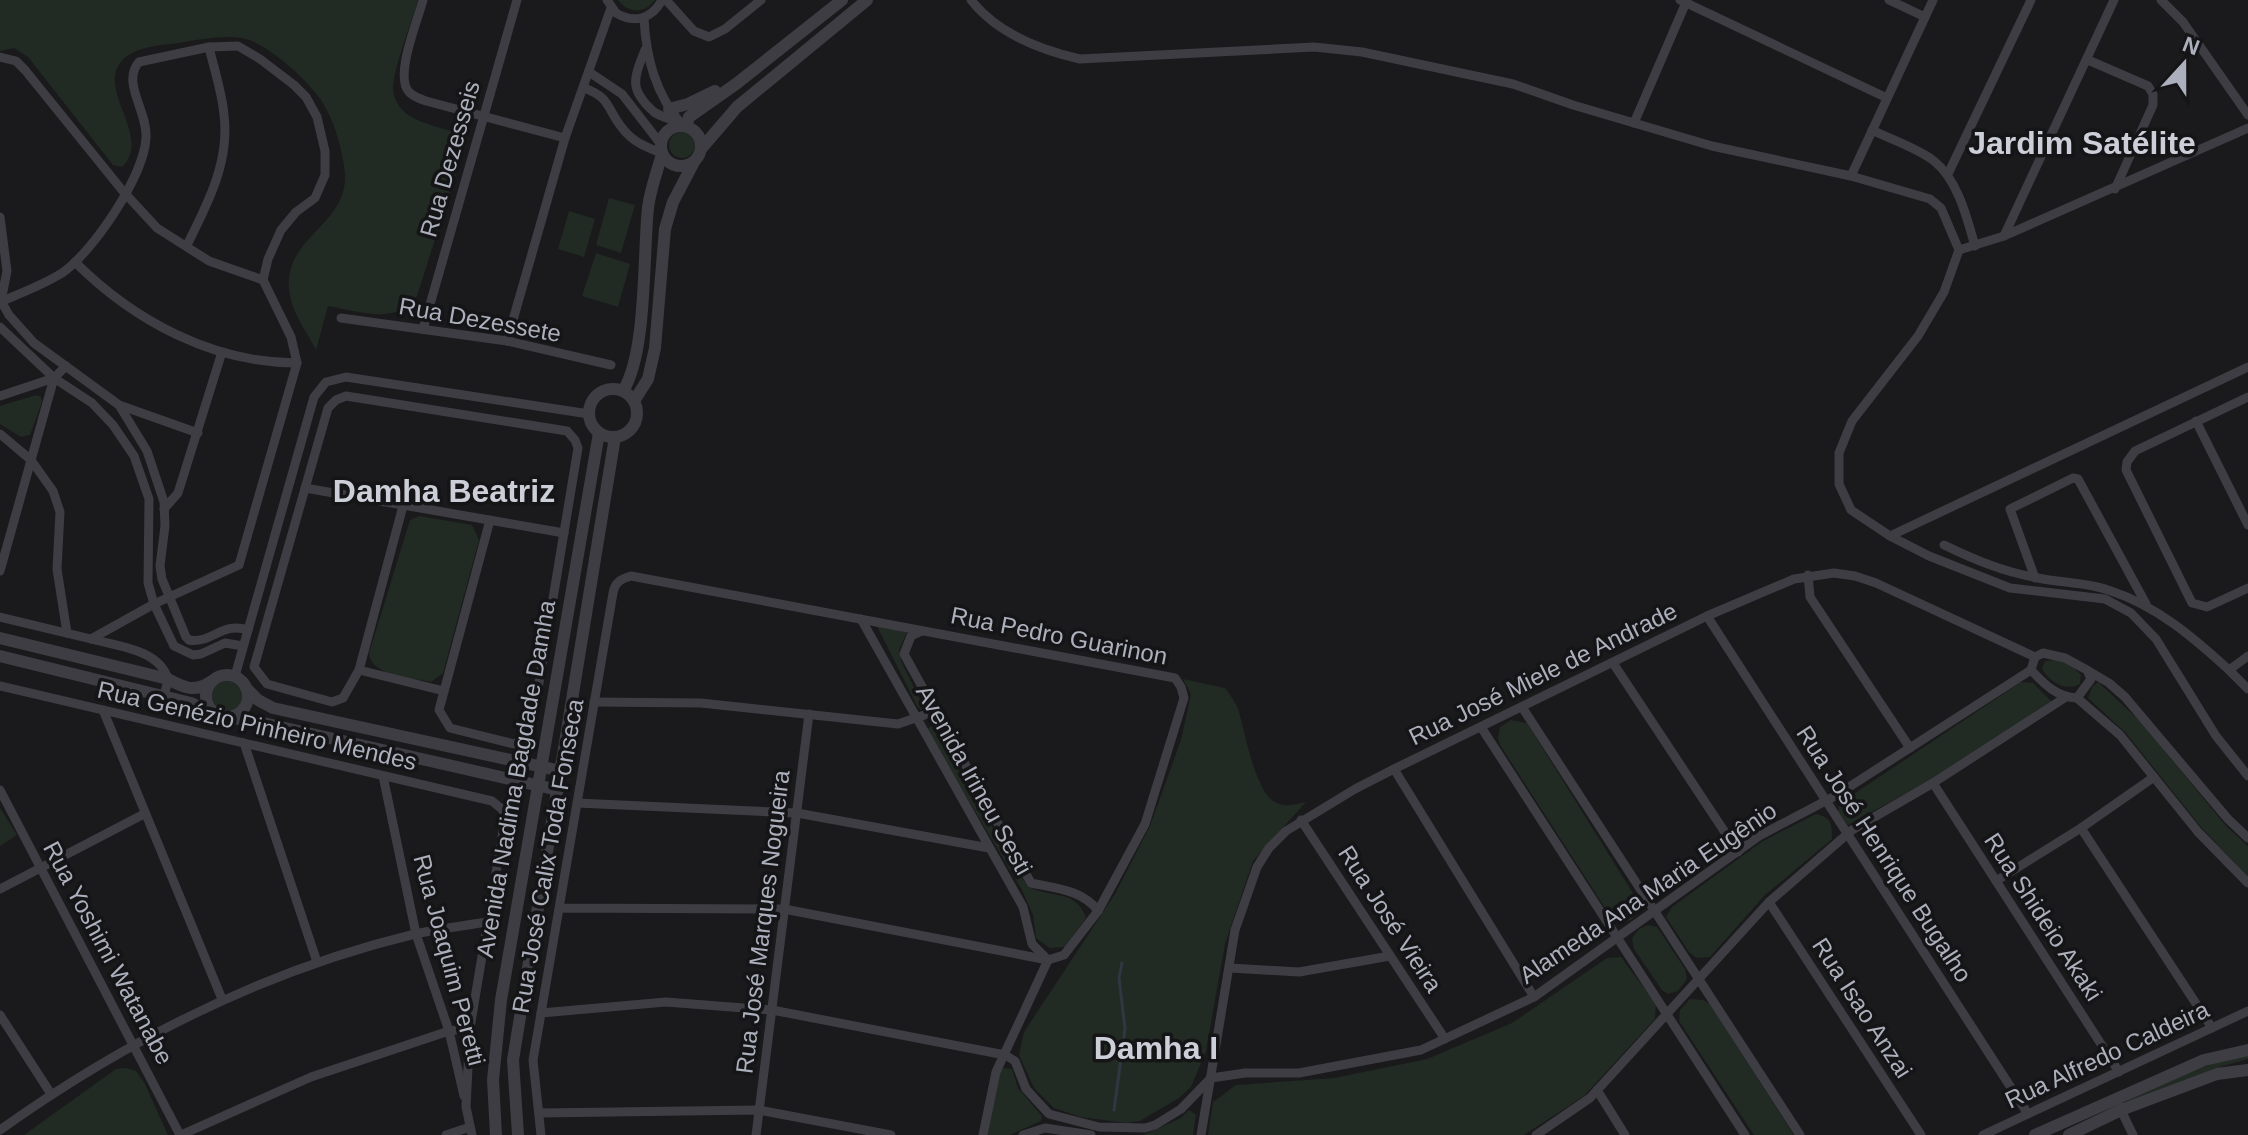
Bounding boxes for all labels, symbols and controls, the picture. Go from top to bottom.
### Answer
north arrow [2144,24,2224,104]
text: N [2179,31,2203,60]
street label: Rua Dezesseis [414,78,485,240]
district label: Jardim Satélite [1968,125,2196,161]
street label: Rua Dezessete [397,292,563,347]
district label: Damha Beatriz [333,473,555,509]
street label: Avenida Nadima Bagdade Damha [471,597,560,960]
street label: Rua José Miele de Andrade [1404,597,1681,750]
street label: Rua Pedro Guarinon [948,601,1170,670]
street label: Rua Genézio Pinheiro Mendes [95,676,419,775]
street label: Avenida Irineu Sesti [911,680,1038,879]
street label: Rua José Calix Toda Fonseca [507,696,589,1015]
street label: Rua José Henrique Bugalho [1791,720,1977,987]
street label: Rua José Marques Nogueira [730,768,795,1075]
street label: Alameda Ana Maria Eugênio [1514,796,1781,989]
street label: Rua Shideio Akaki [1979,828,2108,1006]
street label: Rua Yoshimi Watanabe [38,837,179,1069]
street label: Rua José Vieira [1333,841,1448,997]
street label: Rua Joaquim Peretti [408,851,491,1068]
street label: Rua Isao Anzai [1807,933,1918,1083]
street label: Rua Alfredo Caldeira [2001,995,2213,1114]
district label: Damha I [1094,1030,1218,1066]

